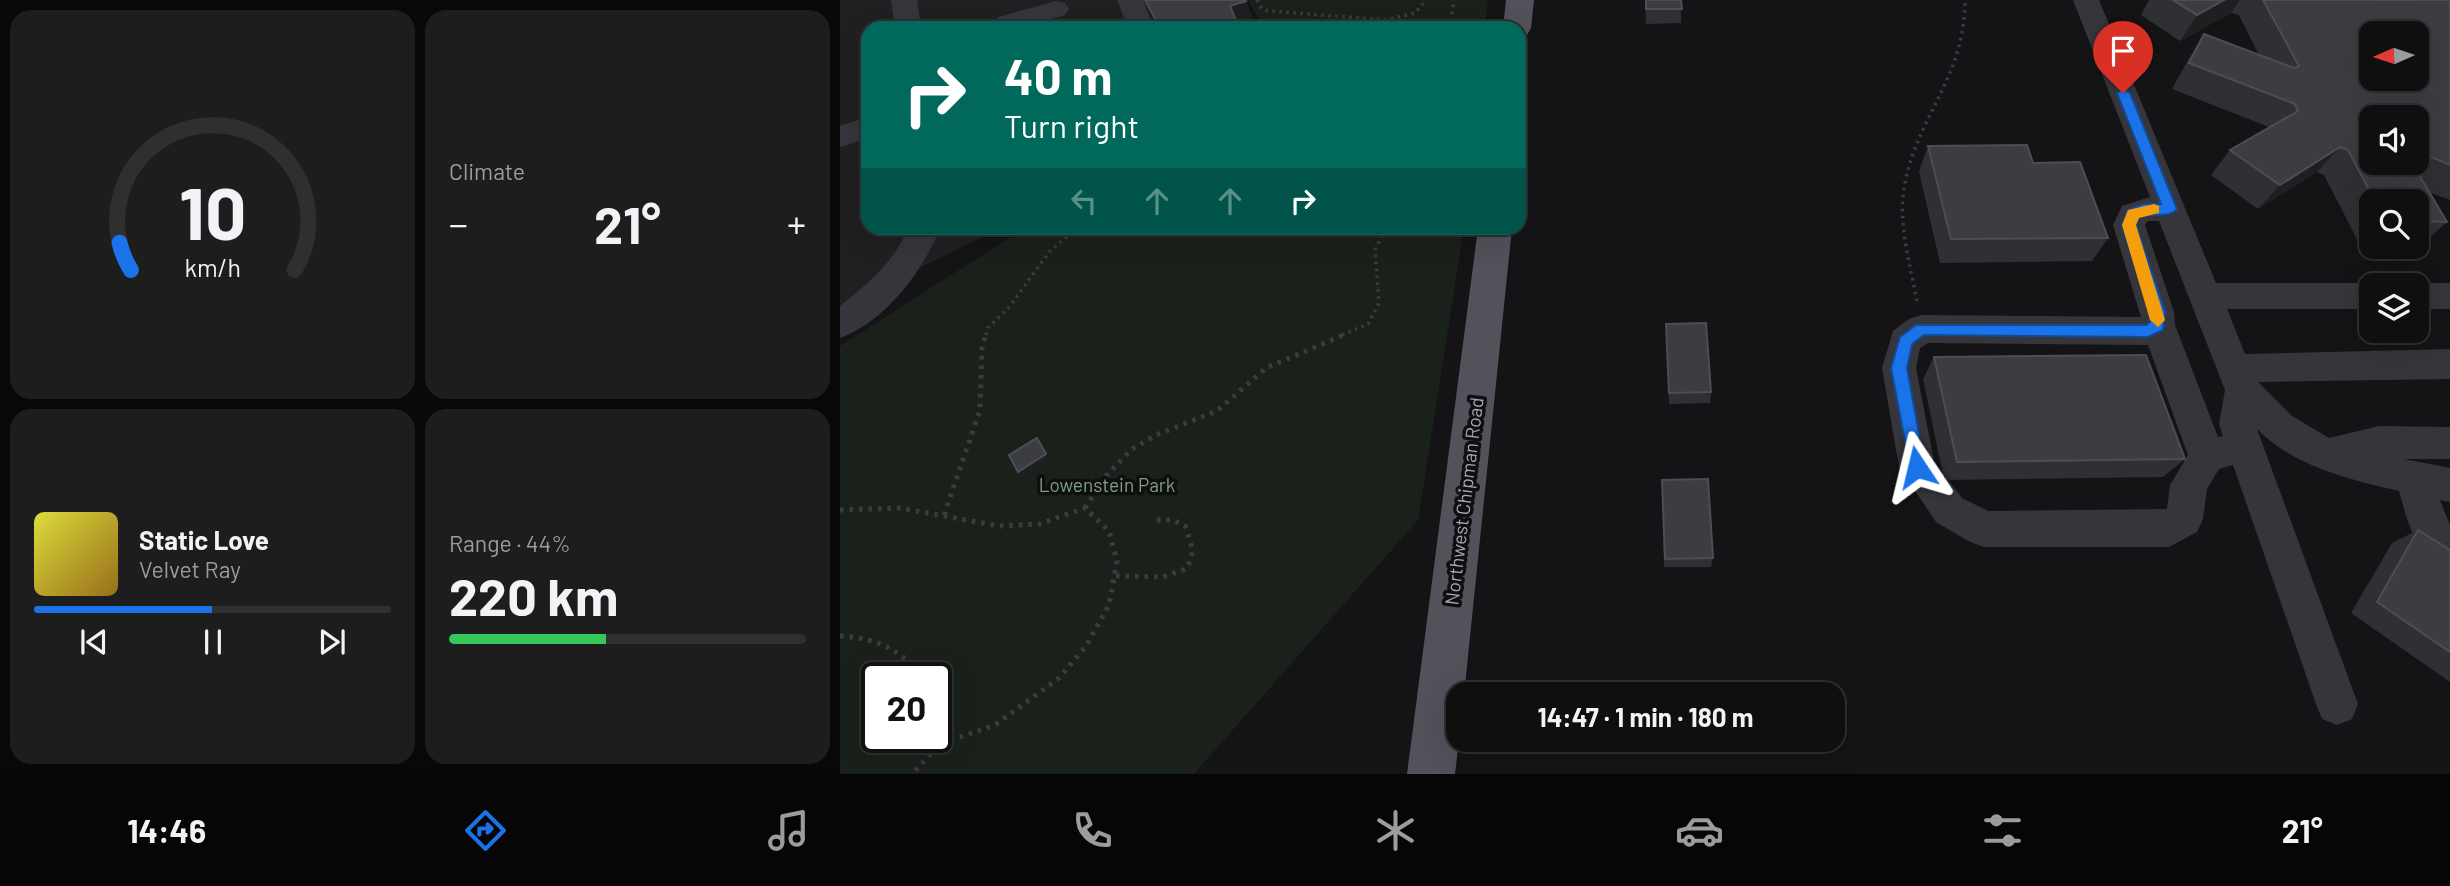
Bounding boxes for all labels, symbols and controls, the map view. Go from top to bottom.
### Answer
pin [2093,21,2153,93]
north arrow [2359,21,2429,91]
map controls [2359,21,2429,343]
icon: arrive [2104,32,2142,70]
text: 40 m [1004,46,1112,105]
icon: right [889,49,980,140]
button: sound [2359,105,2429,175]
text: Turn right [1004,106,1139,144]
text: Climate [449,157,525,185]
text: 10 [179,168,246,256]
icon: left [1065,182,1103,220]
icon: ahead [1138,182,1176,220]
icon: ahead [1211,182,1249,220]
icon: right [1284,182,1322,220]
button: search [2359,189,2429,259]
text: 21° [594,192,661,254]
text: − [449,200,468,246]
text: + [787,200,806,246]
text: km/h [184,252,241,282]
button: layers [2359,273,2429,343]
street label: Northwest Chipman Road [1439,396,1488,606]
position arrow [1880,430,1954,504]
park label: Lowenstein Park [1039,473,1175,496]
text: Static Love [139,524,269,555]
text: Range · 44% [449,529,571,557]
text: Velvet Ray [139,555,241,583]
text: 220 km [449,564,618,626]
icon: previous [75,623,113,661]
icon: pause [194,623,232,661]
icon: next [313,623,351,661]
speed limit sign: 20 [861,662,952,753]
text: 14:47 · 1 min · 180 m [1537,701,1754,732]
icon: directions [461,806,510,855]
icon: music [764,806,813,855]
icon: phone [1068,806,1117,855]
icon: climate [1371,806,1420,855]
icon: car [1675,806,1724,855]
icon: filters [1978,806,2027,855]
text: 14:46 [127,811,206,849]
text: 21° [2282,811,2323,849]

